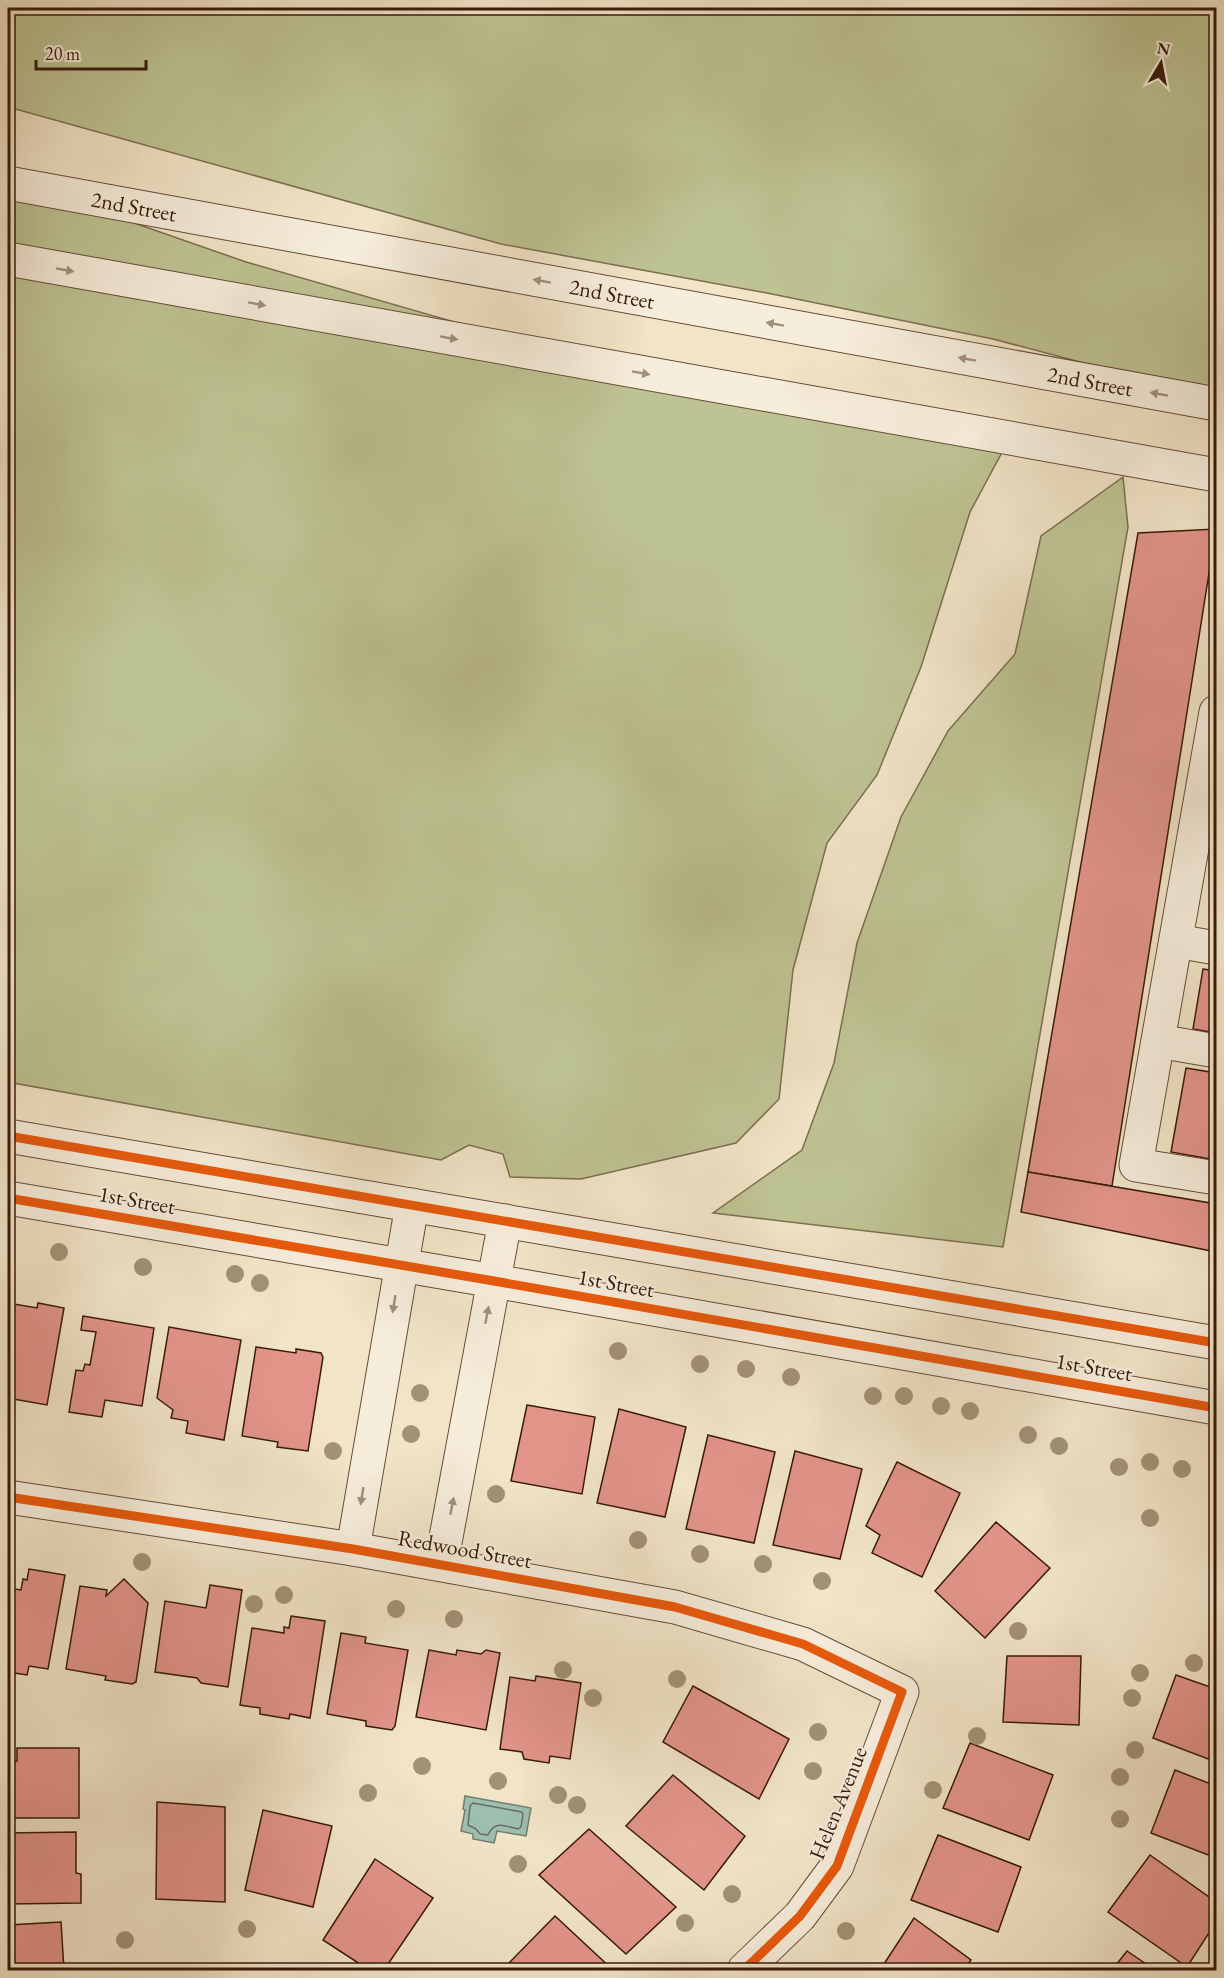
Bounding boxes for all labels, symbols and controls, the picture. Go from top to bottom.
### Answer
scale bar [36,33,146,71]
north arrow [1131,33,1191,93]
text: N [1155,37,1172,60]
text: 20 m [45,42,80,65]
street label: 2nd Street [89,184,179,228]
one-way arrow [56,266,75,275]
street label: 2nd Street [567,271,657,316]
one-way arrow [533,276,552,285]
one-way arrow [248,300,267,309]
one-way arrow [766,319,785,328]
one-way arrow [440,334,459,343]
one-way arrow [957,354,976,363]
street label: 2nd Street [1045,359,1135,403]
one-way arrow [632,368,651,377]
one-way arrow [1149,389,1168,398]
street label: 1st Street [96,1179,178,1221]
street label: 1st Street [575,1262,657,1304]
one-way arrow [389,1295,398,1314]
one-way arrow [483,1305,492,1324]
street label: 1st Street [1053,1346,1135,1388]
one-way arrow [357,1487,366,1506]
one-way arrow [447,1497,456,1516]
street label: Redwood Street [396,1523,534,1575]
street label: Helen Avenue [802,1742,874,1864]

